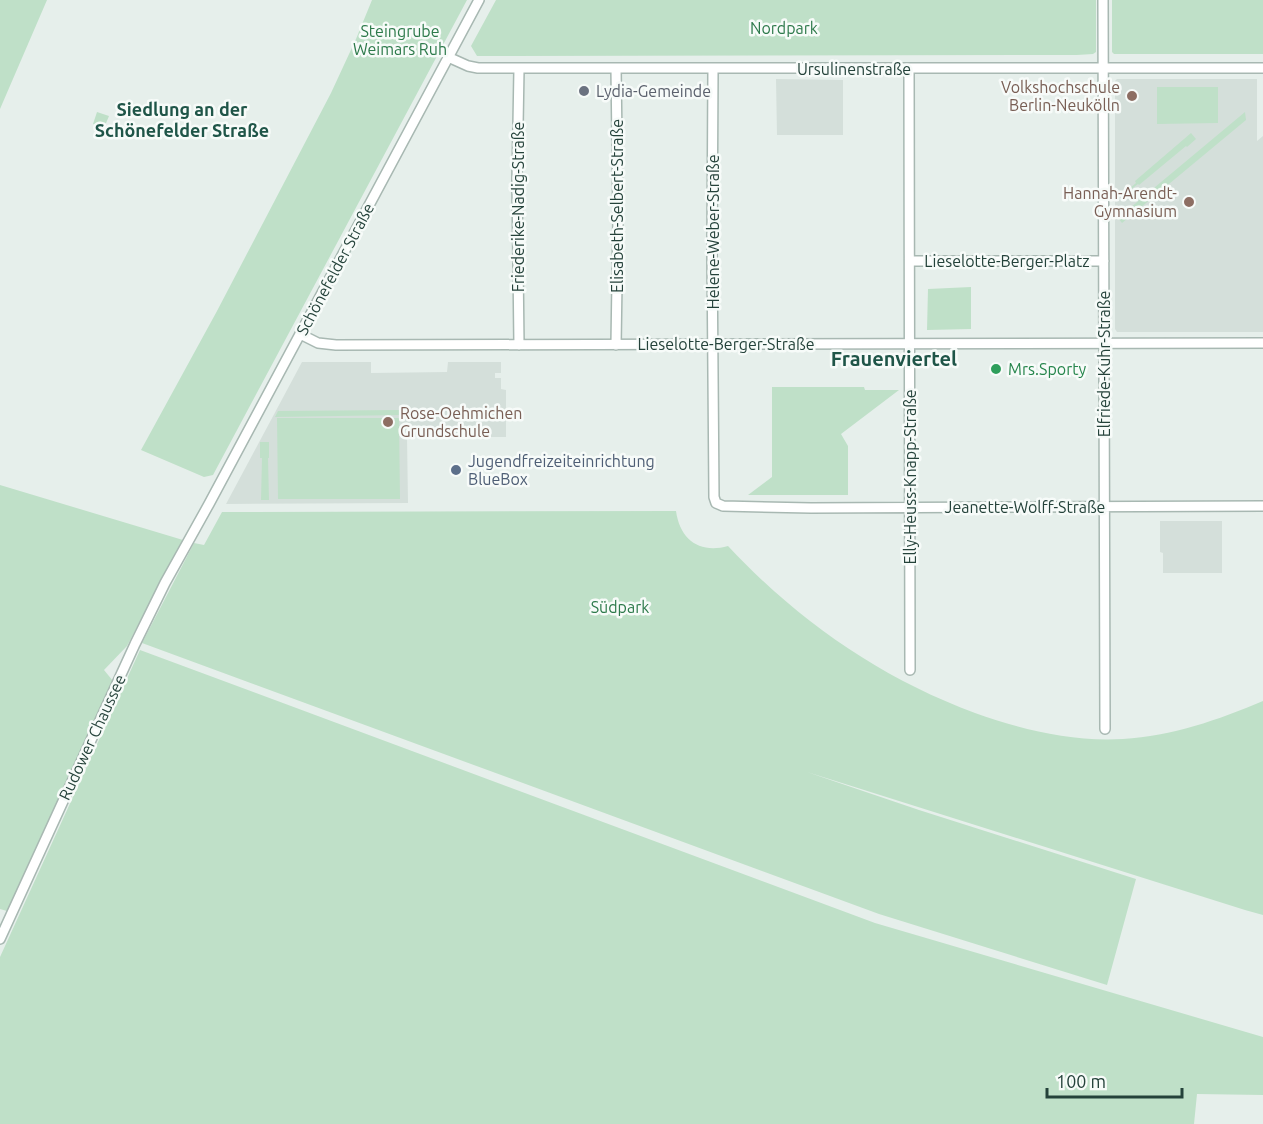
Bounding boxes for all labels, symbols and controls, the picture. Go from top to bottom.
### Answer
park label: Nordpark [750,19,818,37]
park label: Steingrube Weimars Ruh [353,22,447,58]
street label: Ursulinenstraße [797,60,911,78]
place label: Volkshochschule Berlin-Neukölln [1001,78,1120,114]
place label: Lydia-Gemeinde [596,82,711,100]
marker: Lydia-Gemeinde [577,84,591,98]
marker: Volkshochschule Berlin-Neukölln [1125,89,1139,103]
district label: Siedlung an der Schönefelder Straße [95,99,269,140]
street label: Elisabeth-Selbert-Straße [608,119,626,293]
street label: Friederike-Nadig-Straße [509,122,527,292]
street label: Helene-Weber-Straße [704,155,722,310]
place label: Hannah-Arendt- Gymnasium [1063,184,1177,220]
marker: Hannah-Arendt- Gymnasium [1182,195,1196,209]
street label: Schönefelder Straße [293,200,377,338]
street label: Lieselotte-Berger-Platz [924,252,1090,270]
street label: Elfriede-Kuhr-Straße [1095,291,1113,437]
street label: Lieselotte-Berger-Straße [637,335,815,353]
district label: Frauenviertel [831,347,957,370]
place label: Mrs.Sporty [1008,360,1087,378]
marker: Mrs.Sporty [989,362,1003,376]
street label: Elly-Heuss-Knapp-Straße [901,389,919,565]
place label: Rose-Oehmichen Grundschule [400,404,522,440]
marker: Rose-Oehmichen Grundschule [381,415,395,429]
place label: Jugendfreizeiteinrichtung BlueBox [468,452,655,488]
marker: Jugendfreizeiteinrichtung BlueBox [449,463,463,477]
street label: Jeanette-Wolff-Straße [945,498,1105,516]
park label: Südpark [591,598,649,616]
street label: Rudower Chaussee [55,671,129,803]
scale bar [1047,1061,1182,1099]
text: 100 m [1056,1071,1106,1091]

